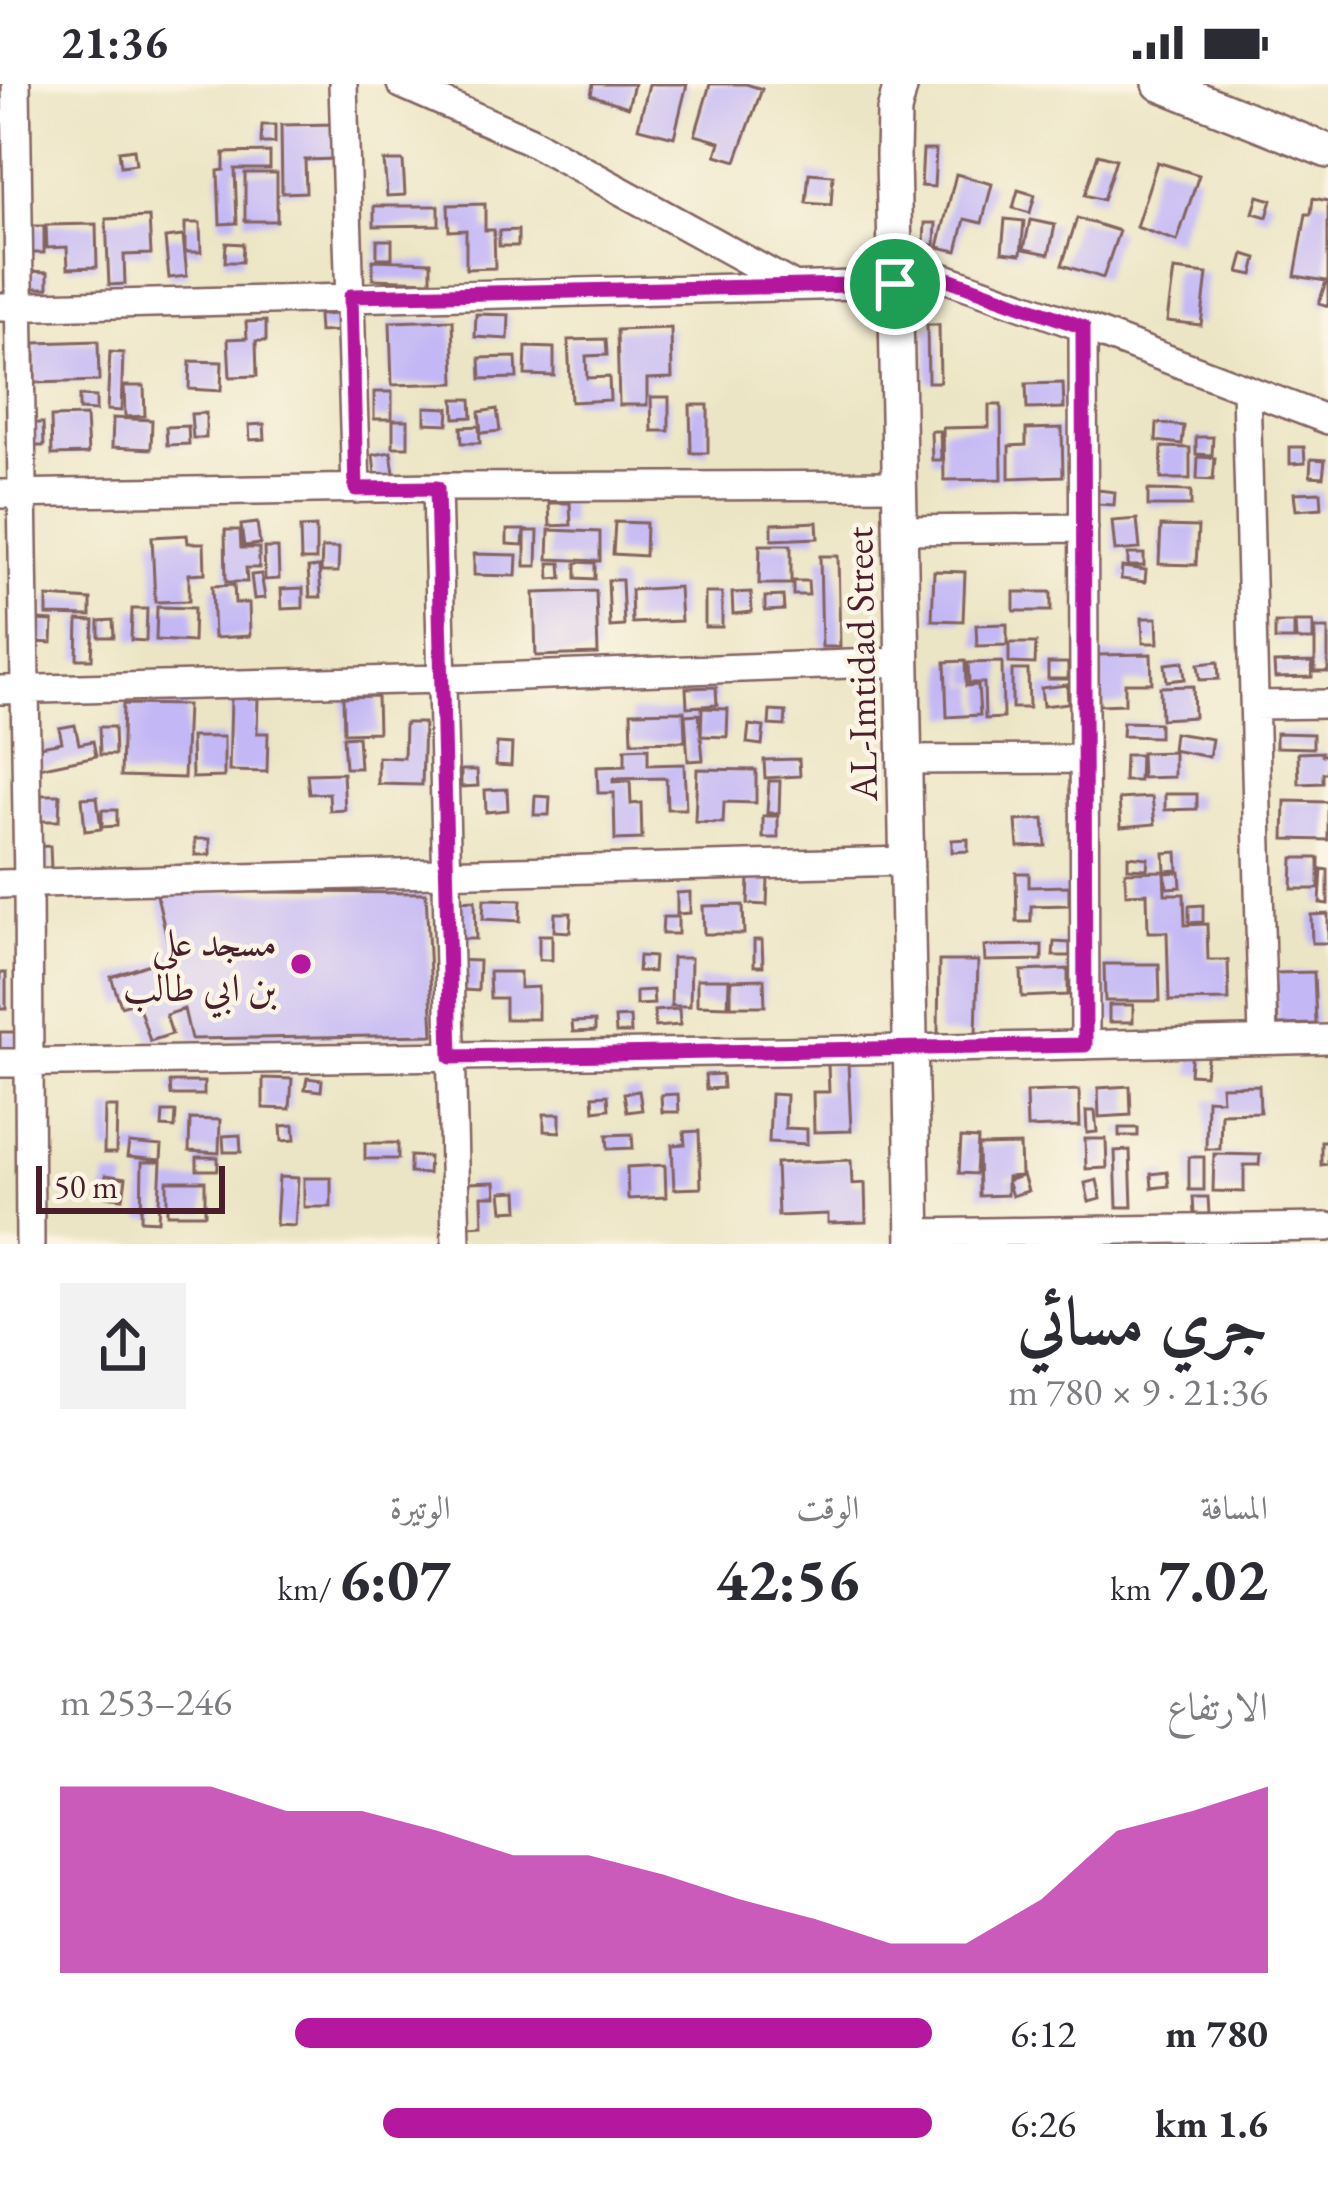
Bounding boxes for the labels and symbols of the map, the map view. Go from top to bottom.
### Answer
pin [844,233,946,335]
street label: AL-Imtidad Street [833,526,889,803]
place label: مسجد علي بن ابي طالب [123,917,277,1019]
marker: مسجد علي بن ابي طالب [288,951,314,977]
scale bar [36,1160,225,1213]

